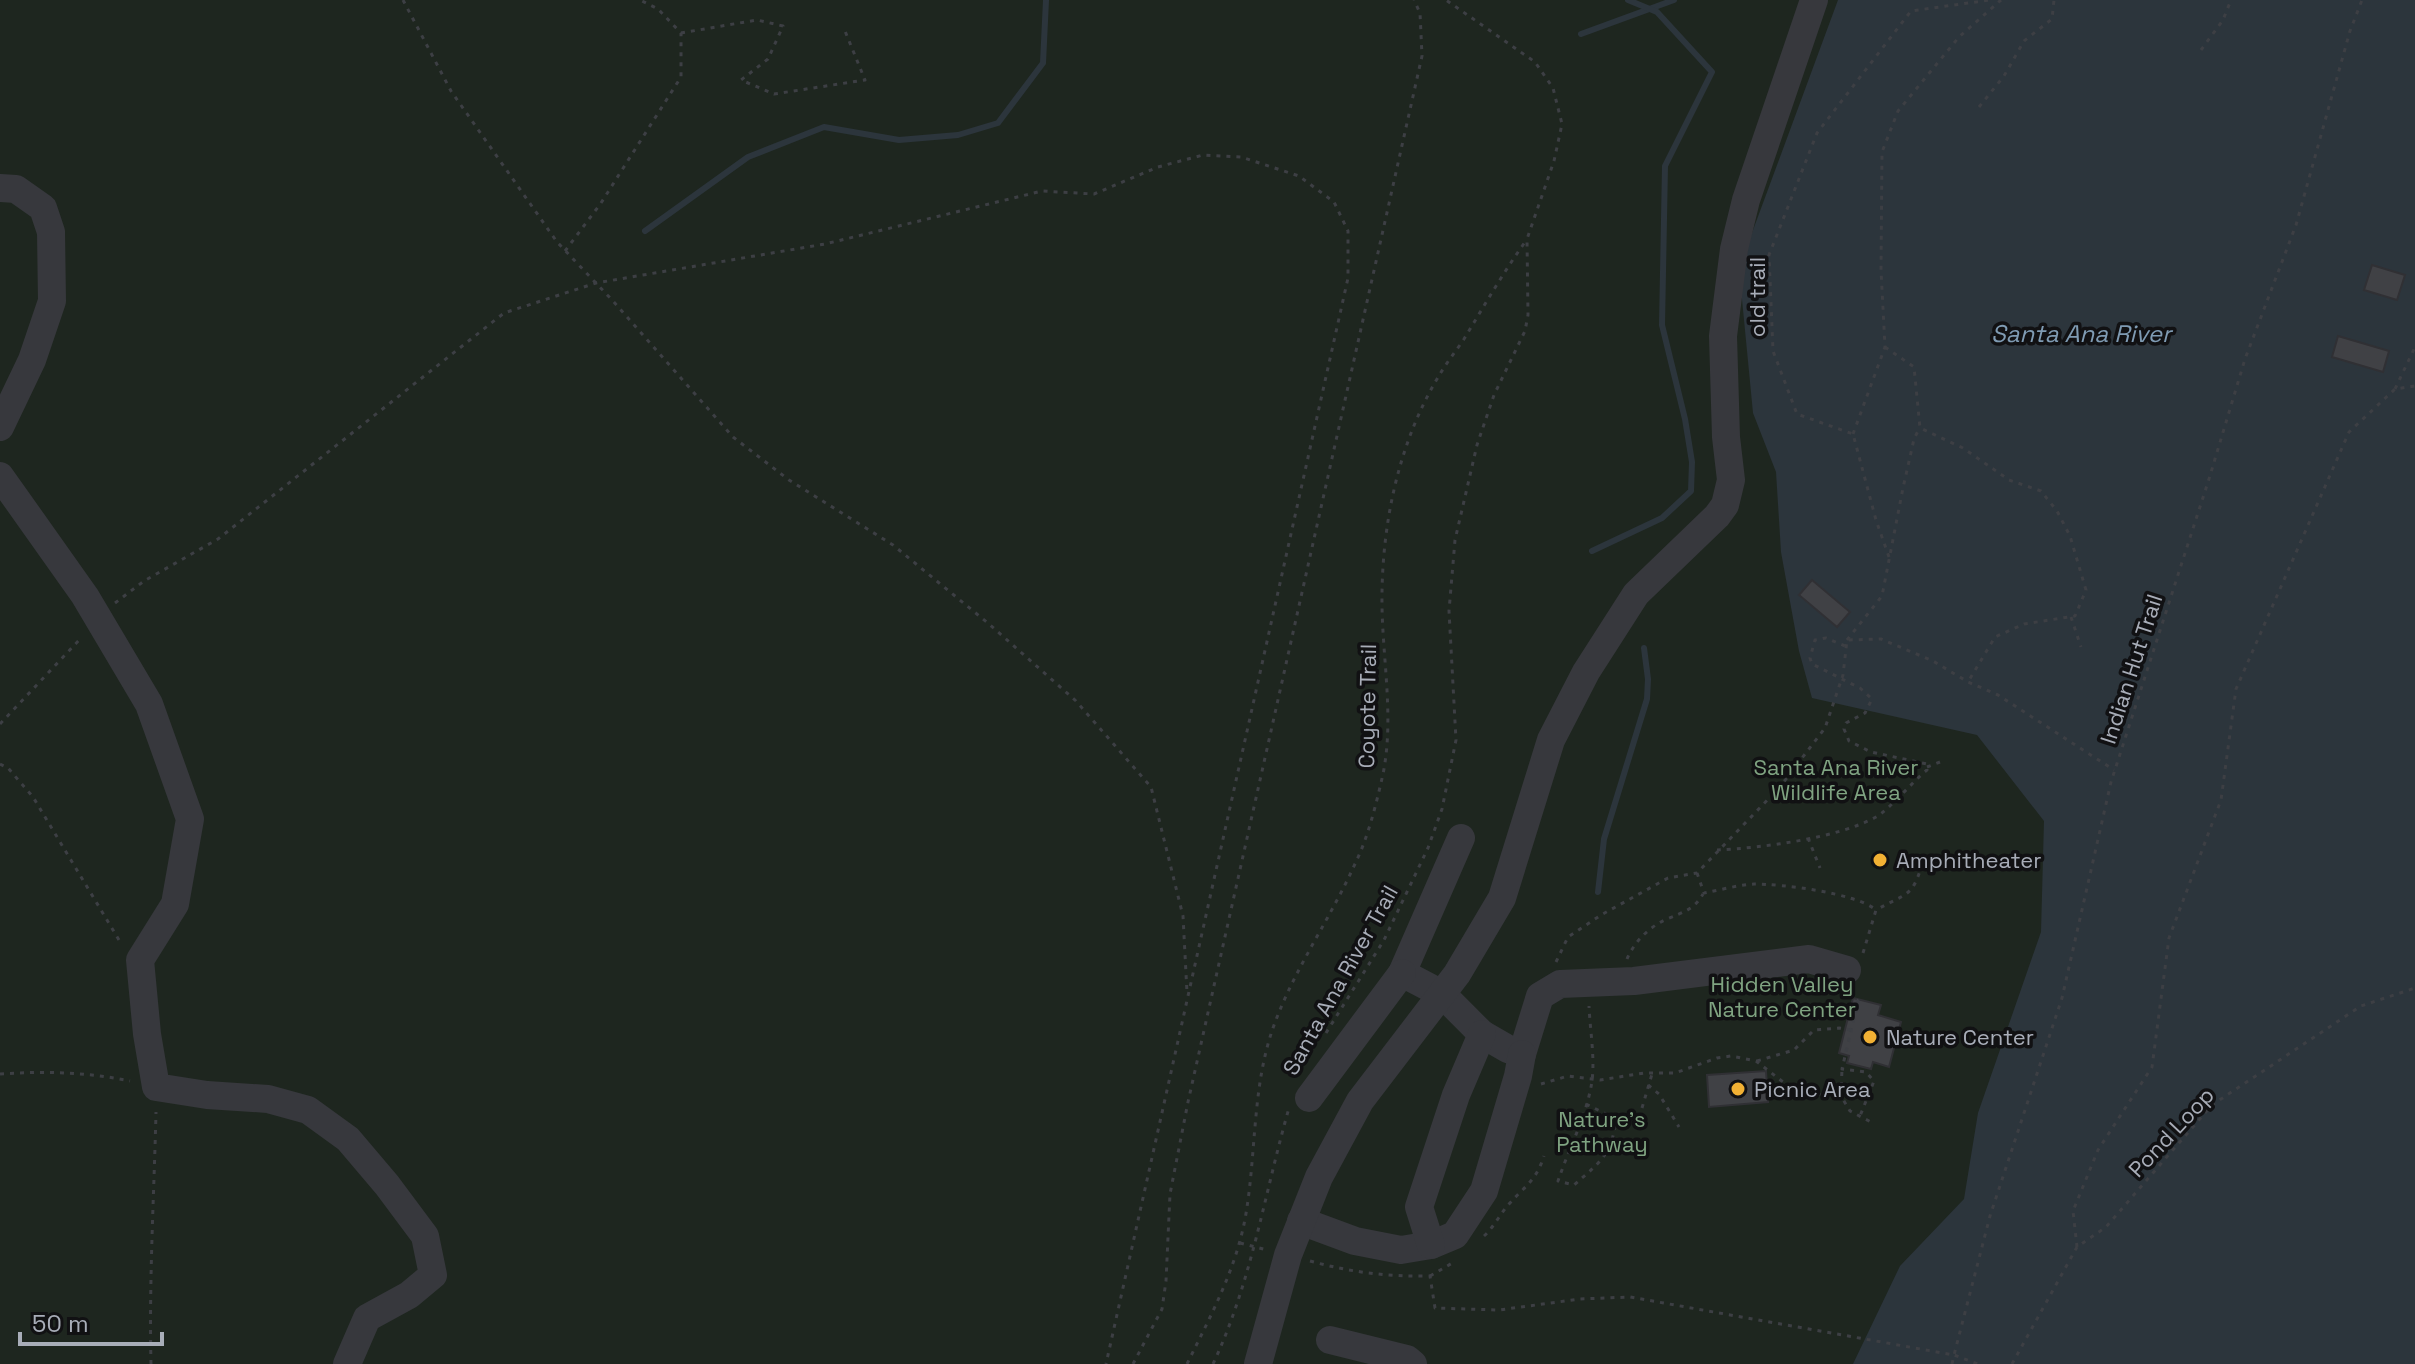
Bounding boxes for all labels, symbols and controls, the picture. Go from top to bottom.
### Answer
street label: old trail [1743,257,1771,337]
water label: Santa Ana River [1991,318,2174,349]
street label: Indian Hut Trail [2094,591,2168,747]
street label: Coyote Trail [1352,643,1382,769]
park label: Santa Ana River Wildlife Area [1753,753,1919,806]
place label: Amphitheater [1896,846,2041,874]
marker: Amphitheater [1871,851,1889,869]
street label: Santa Ana River Trail [1276,880,1404,1080]
park label: Hidden Valley Nature Center [1708,970,1856,1023]
place label: Nature Center [1886,1023,2034,1051]
marker: Nature Center [1861,1028,1879,1046]
place label: Picnic Area [1754,1075,1871,1103]
marker: Picnic Area [1729,1080,1747,1098]
street label: Pond Loop [2122,1081,2220,1183]
park label: Nature's Pathway [1556,1105,1648,1158]
scale bar [20,1296,162,1346]
text: 50 m [32,1308,89,1339]

